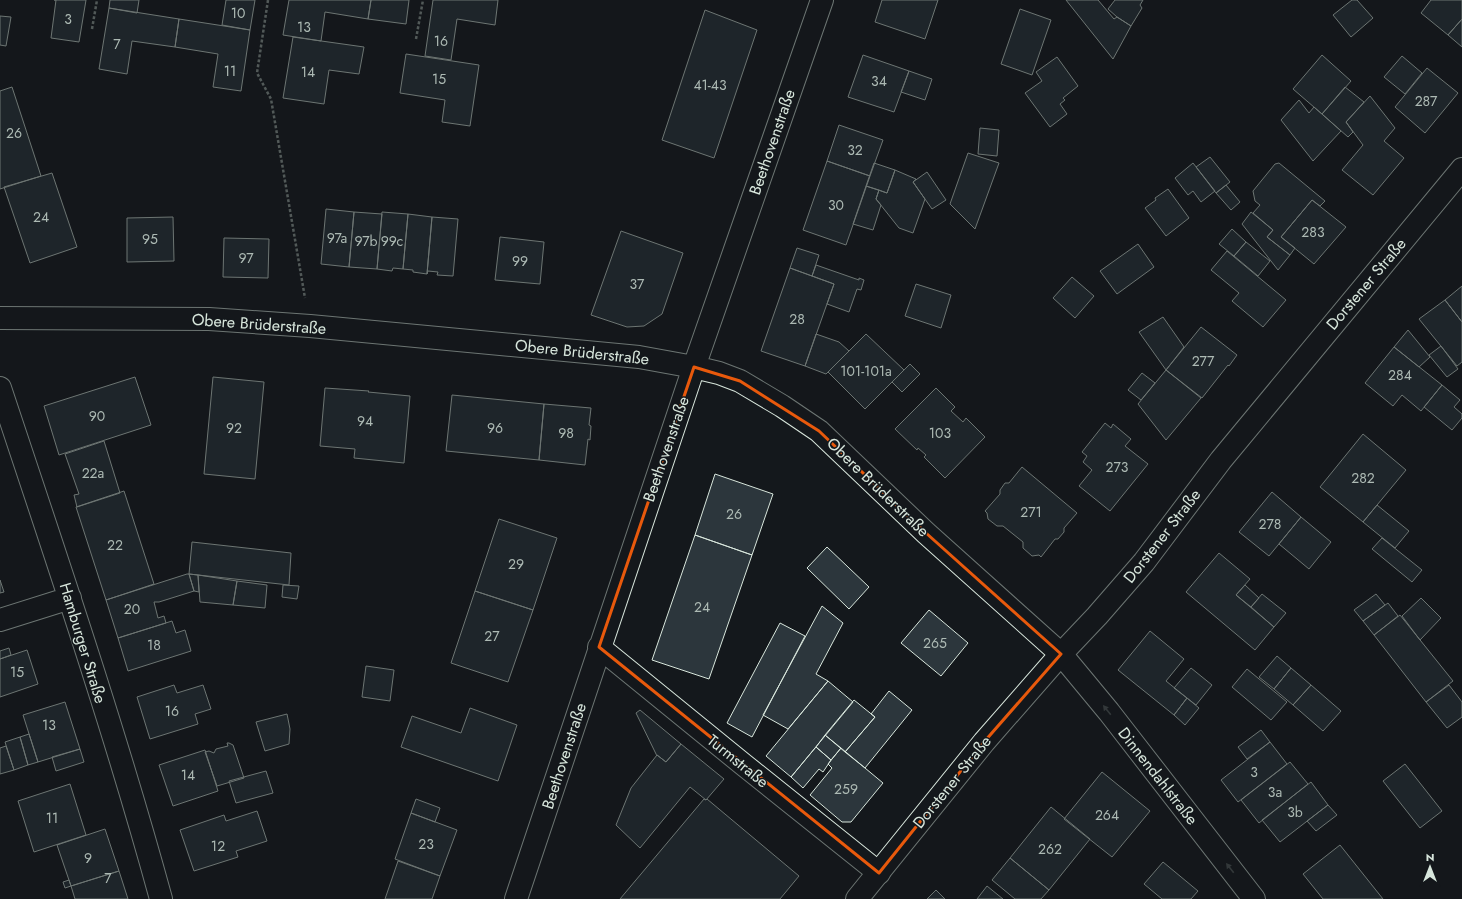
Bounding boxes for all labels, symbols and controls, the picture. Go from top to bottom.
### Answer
house number: 10 [231,3,245,23]
house number: 3 [64,9,72,29]
house number: 13 [297,17,311,37]
house number: 16 [434,31,448,51]
house number: 7 [113,34,121,54]
house number: 11 [224,61,236,81]
house number: 14 [301,62,315,82]
house number: 15 [432,69,446,89]
house number: 34 [871,71,887,91]
house number: 41-43 [693,75,727,95]
street label: Beethovenstraße [743,86,801,198]
house number: 287 [1415,91,1438,111]
house number: 26 [6,123,22,143]
house number: 32 [847,140,863,160]
house number: 30 [828,195,844,215]
house number: 24 [33,207,49,227]
house number: 283 [1301,222,1325,242]
house number: 97a [327,228,347,248]
house number: 95 [142,229,158,249]
house number: 97b [355,231,378,251]
house number: 99c [381,231,403,251]
street label: Dorstener Straße [1321,233,1411,335]
house number: 97 [239,248,254,268]
house number: 99 [512,251,528,271]
house number: 37 [630,274,645,294]
street label: Obere Brüderstraße [191,308,327,340]
house number: 28 [789,309,805,329]
street label: Obere Brüderstraße [514,334,650,370]
house number: 277 [1192,351,1215,371]
house number: 101-101a [840,361,892,381]
house number: 284 [1388,365,1412,385]
street label: Beethovenstraße [637,393,695,505]
house number: 90 [89,406,105,426]
house number: 94 [357,411,373,431]
house number: 92 [226,418,242,438]
house number: 96 [487,418,503,438]
house number: 98 [558,423,574,443]
house number: 103 [929,423,952,443]
street label: Obere Brüderstraße [822,432,934,542]
house number: 273 [1106,457,1129,477]
house number: 22a [82,463,104,483]
house number: 282 [1351,468,1375,488]
street label: Dorstener Straße [1118,484,1206,588]
house number: 271 [1020,502,1042,522]
house number: 26 [726,504,742,524]
house number: 278 [1259,514,1281,534]
house number: 22 [107,535,123,555]
house number: 29 [508,554,524,574]
street label: Hamburger Straße [54,580,112,706]
house number: 24 [694,597,710,617]
house number: 20 [124,599,140,619]
house number: 27 [484,626,500,646]
house number: 265 [923,633,947,653]
house number: 18 [147,635,161,655]
house number: 15 [10,662,24,682]
street label: Beethovenstraße [536,700,592,812]
house number: 16 [165,701,179,721]
one-way arrow [1103,705,1112,716]
house number: 13 [42,715,56,735]
street label: Dinnendahlstraße [1113,722,1203,830]
street label: Turmstraße [702,729,774,793]
street label: Dorstener Straße [907,731,997,833]
house number: 3 [1250,762,1258,782]
house number: 14 [181,765,195,785]
house number: 259 [834,779,858,799]
house number: 3a [1268,782,1282,802]
house number: 3b [1287,802,1303,822]
house number: 264 [1095,805,1119,825]
house number: 11 [46,808,58,828]
house number: 23 [418,834,434,854]
house number: 12 [211,836,225,856]
house number: 262 [1038,839,1062,859]
north arrow [1410,847,1450,887]
house number: 9 [84,848,92,868]
text: N [1426,849,1434,865]
one-way arrow [1226,863,1234,874]
house number: 7 [104,868,112,888]

